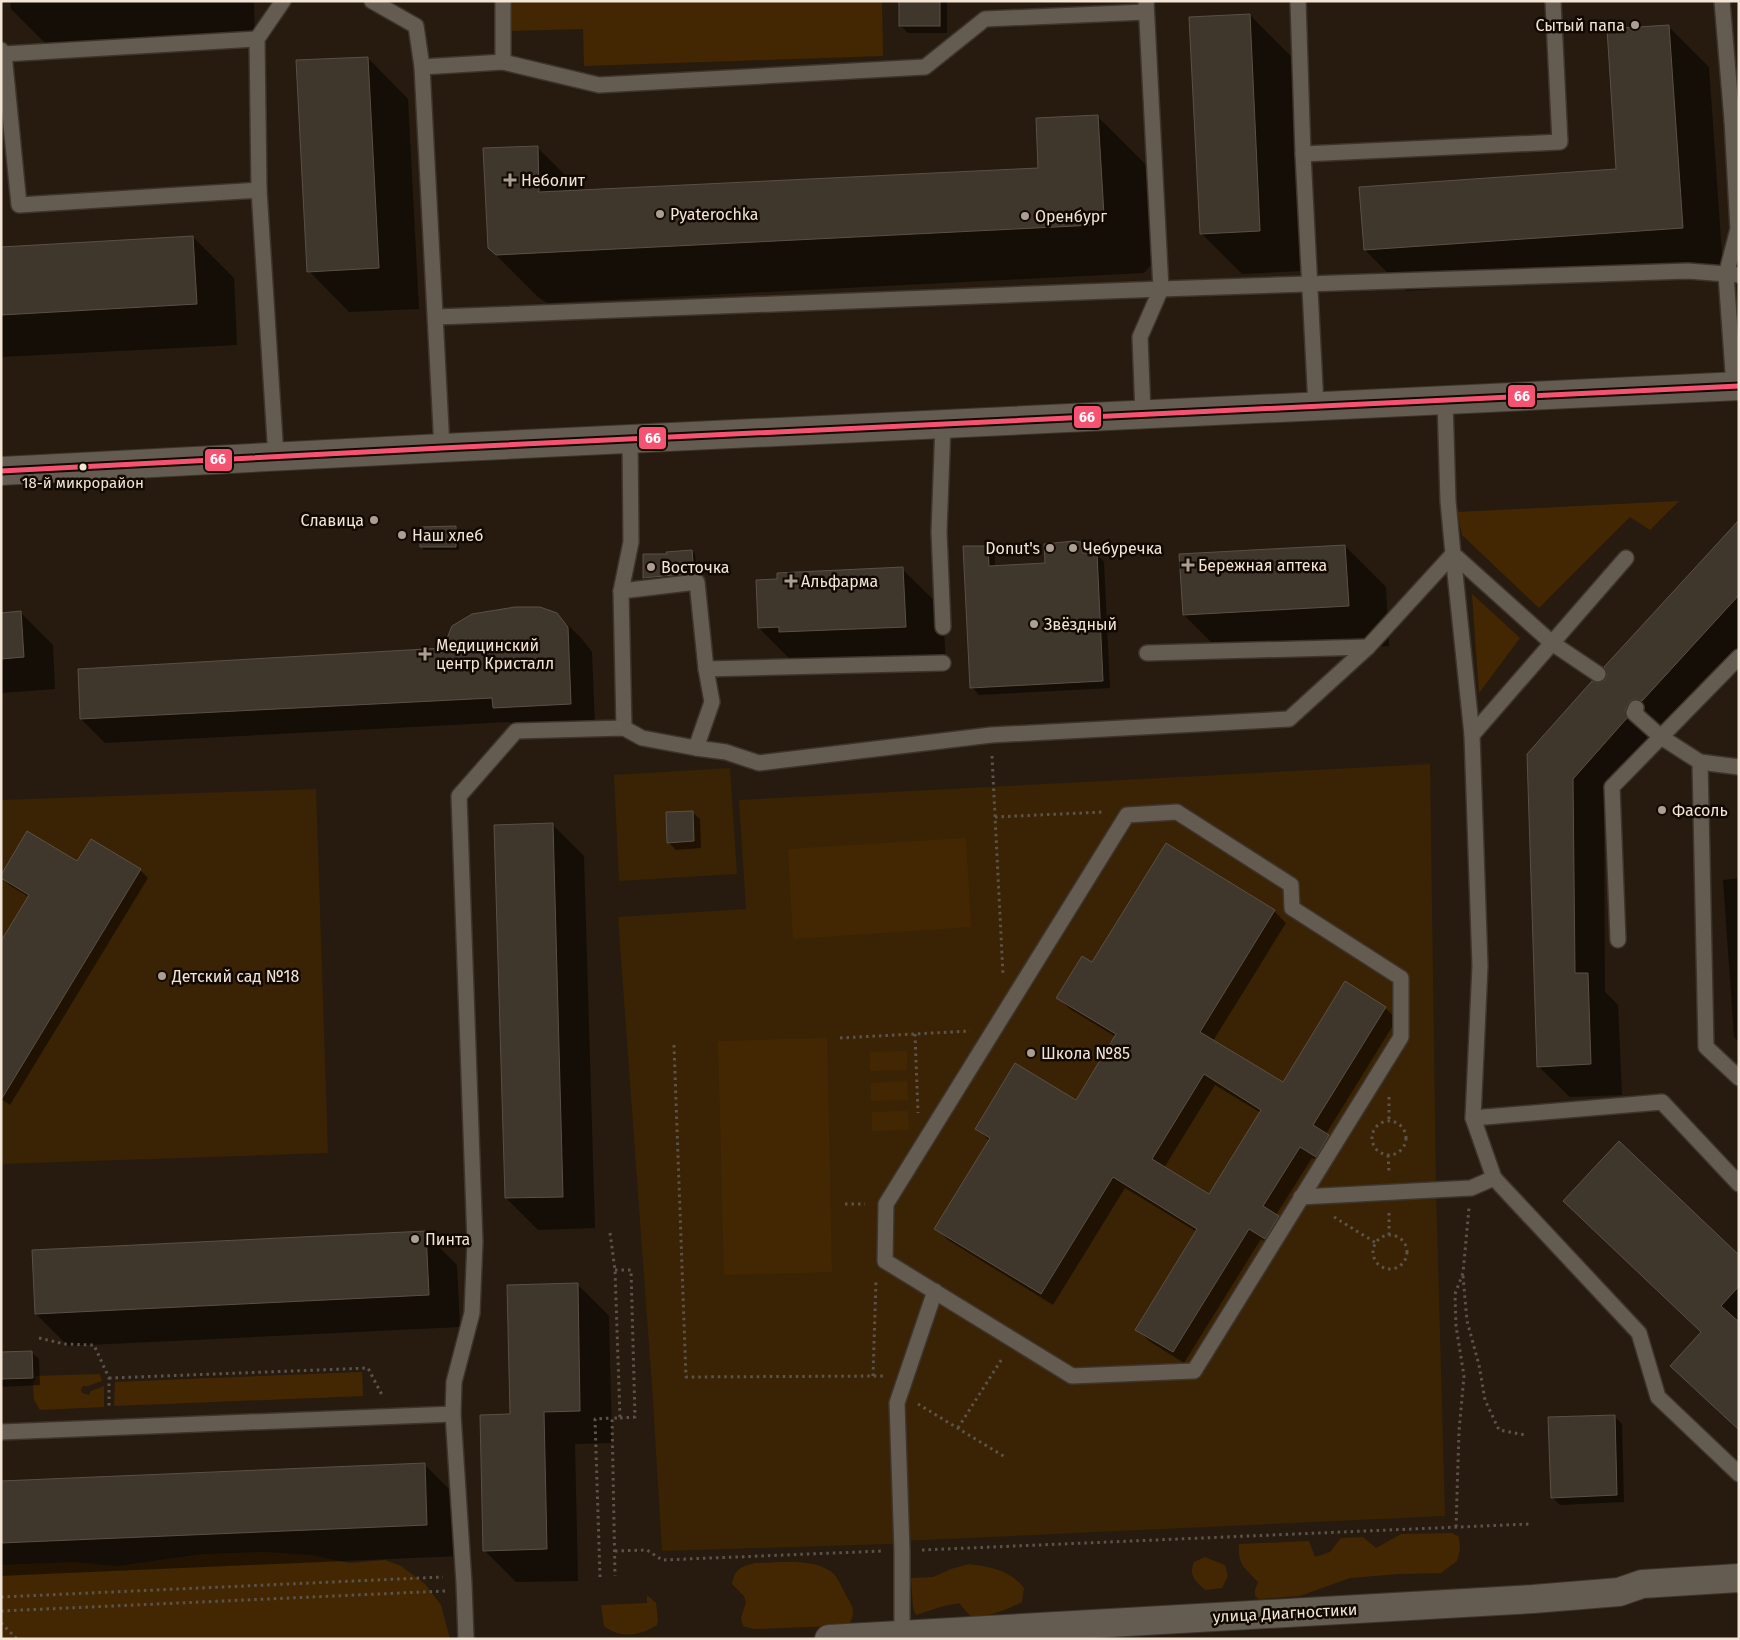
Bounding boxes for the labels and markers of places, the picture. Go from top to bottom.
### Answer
place label: Сытый папа [1535,16,1625,35]
marker: Сытый папа [1629,19,1641,31]
place label: Неболит [521,171,586,190]
marker: Неболит [503,173,517,187]
place label: Pyaterochka [670,205,759,224]
place label: Оренбург [1035,207,1107,226]
marker: Pyaterochka [654,208,666,220]
marker: Оренбург [1019,210,1031,222]
marker: 18-й микрорайон [78,462,88,472]
place label: 18-й микрорайон [22,474,144,492]
place label: Славица [300,511,364,530]
marker: Славица [368,514,380,526]
place label: Наш хлеб [412,526,484,545]
marker: Наш хлеб [396,529,408,541]
place label: Donut's [985,539,1040,558]
place label: Чебуречка [1083,539,1162,558]
marker: Donut's [1044,542,1056,554]
marker: Чебуречка [1067,542,1079,554]
place label: Бережная аптека [1198,556,1327,575]
place label: Восточка [661,558,729,577]
marker: Бережная аптека [1182,559,1194,571]
marker: Восточка [645,561,657,573]
place label: Альфарма [801,572,878,591]
marker: Альфарма [785,575,797,587]
place label: Звёздный [1044,615,1117,634]
marker: Звёздный [1028,618,1040,630]
place label: Медицинский центр Кристалл [436,636,554,673]
marker: Медицинский центр Кристалл [418,647,432,661]
place label: Фасоль [1672,801,1728,820]
marker: Фасоль [1656,804,1668,816]
place label: Детский сад №18 [171,967,300,986]
marker: Детский сад №18 [156,970,168,982]
place label: Школа №85 [1041,1044,1130,1063]
marker: Школа №85 [1025,1047,1037,1059]
place label: Пинта [425,1230,470,1249]
marker: Пинта [409,1233,421,1245]

